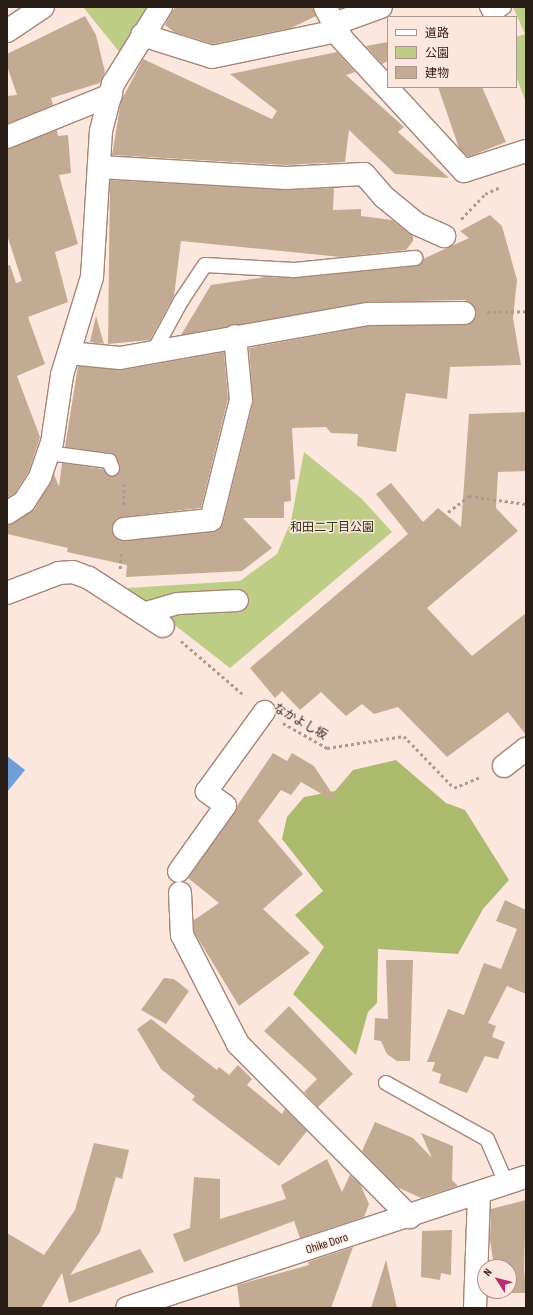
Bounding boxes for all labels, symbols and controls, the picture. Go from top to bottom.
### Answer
legend [387,16,517,88]
text: 道路 [425,26,449,41]
text: 公園 [425,46,449,61]
text: 建物 [425,66,449,81]
park label: 和田二丁目公園 [290,521,374,535]
street label: なかよし坂 [270,701,330,743]
street label: Ohike Doro [304,1230,350,1258]
north arrow [477,1259,517,1299]
text: N [481,1266,495,1278]

